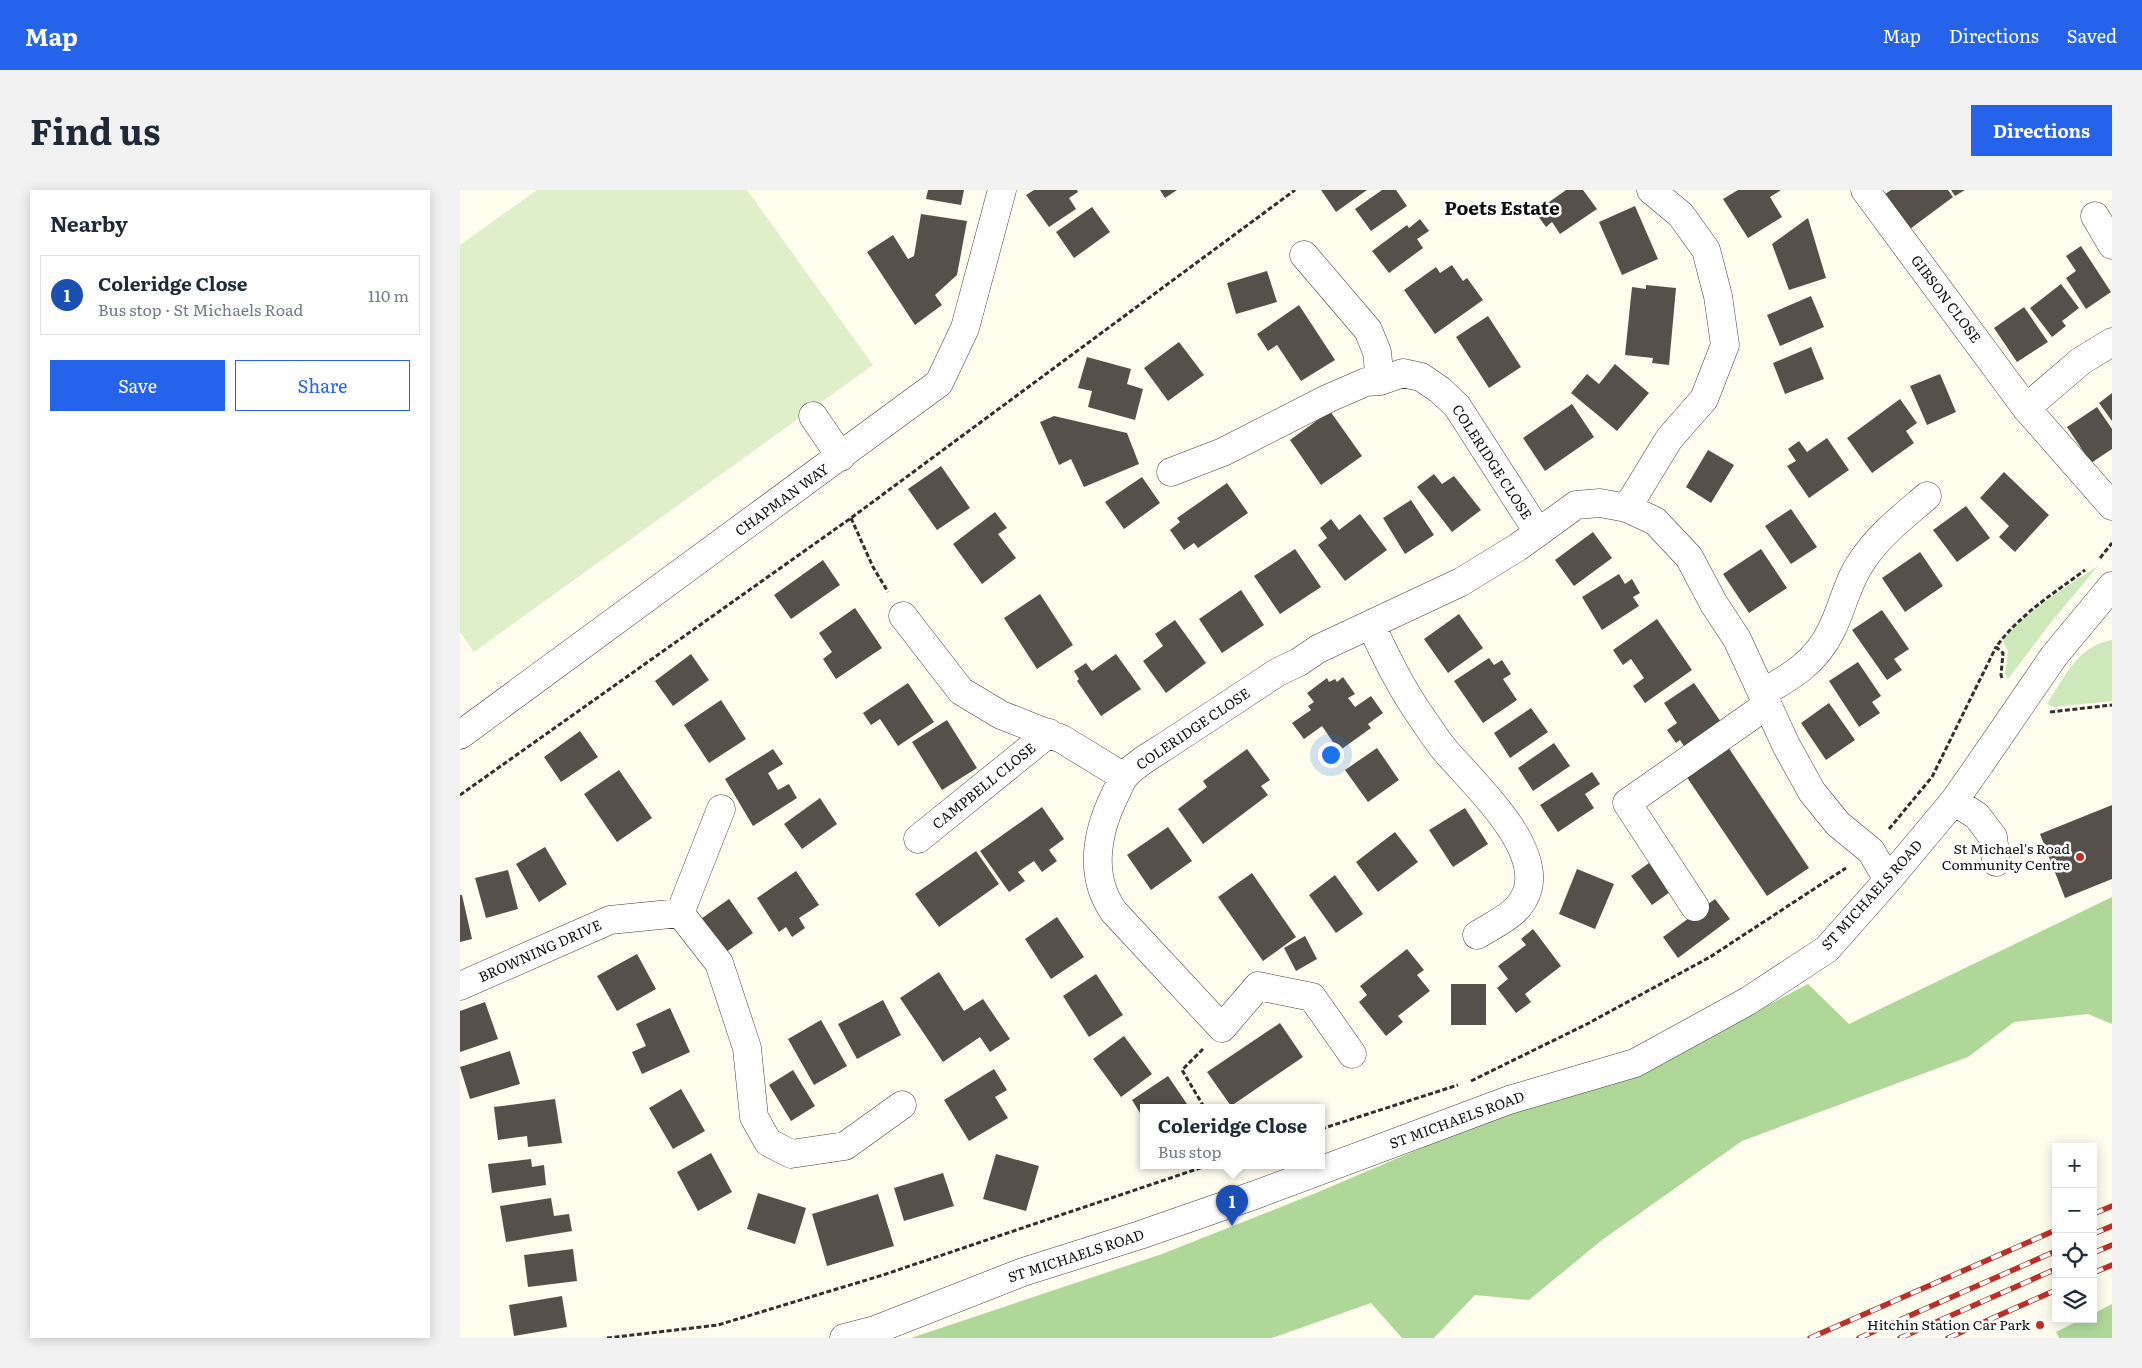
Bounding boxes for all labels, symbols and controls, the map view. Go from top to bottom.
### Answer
text: Map [25,18,78,53]
text: Map [1883,22,1921,49]
text: Directions [1949,22,2039,49]
text: Saved [2067,22,2117,49]
text: Find us [30,104,160,156]
button: Directions [1971,105,2112,156]
district label: Poets Estate [1444,193,1560,221]
text: Nearby [50,207,128,238]
street label: GIBSON CLOSE [1907,250,1987,347]
text: Coleridge Close [98,269,248,297]
text: 1 [64,283,70,307]
text: 110 m [368,283,409,307]
text: Bus stop · St Michaels Road [98,297,303,321]
button: Save [50,360,225,411]
button: Share [235,360,410,411]
street label: COLERIDGE CLOSE [1448,400,1538,523]
street label: CHAPMAN WAY [730,458,832,540]
street label: COLERIDGE CLOSE [1132,683,1253,774]
street label: CAMPBELL CLOSE [928,737,1039,833]
your location [1318,742,1344,768]
street label: ST MICHAELS ROAD [1816,835,1926,954]
place label: St Michael's Road Community Centre [1942,838,2070,874]
marker: St Michael's Road Community Centre [2074,851,2086,863]
street label: BROWNING DRIVE [475,914,604,986]
street label: ST MICHAELS ROAD [1386,1085,1527,1153]
popup [1140,1104,1325,1169]
text: Coleridge Close [1158,1111,1307,1139]
text: Bus stop [1158,1139,1221,1163]
map controls [2052,1143,2097,1323]
button: + [2052,1143,2097,1188]
pin: 1 [1216,1185,1248,1226]
button: − [2052,1188,2097,1233]
street label: ST MICHAELS ROAD [1005,1223,1147,1287]
button: locate [2052,1233,2097,1278]
button: layers [2052,1278,2097,1323]
place label: Hitchin Station Car Park [1867,1314,2030,1334]
marker: Hitchin Station Car Park [2034,1319,2046,1331]

